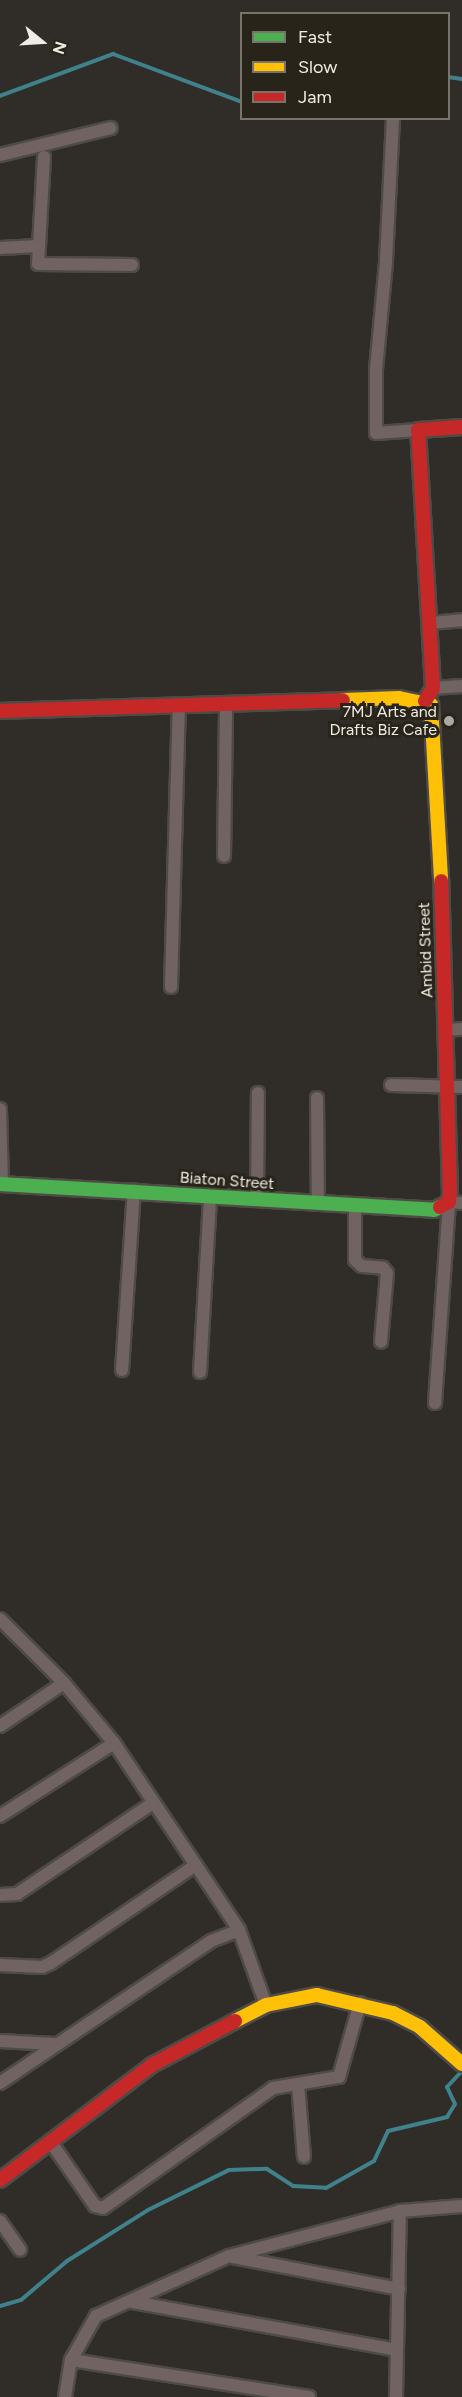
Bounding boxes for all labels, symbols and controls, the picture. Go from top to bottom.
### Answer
north arrow [12,12,72,72]
legend [240,12,450,120]
text: Fast [298,26,332,48]
text: N [49,39,71,57]
text: Slow [298,56,337,78]
text: Jam [298,86,332,108]
place label: 7MJ Arts and Drafts Biz Cafe [329,702,437,740]
marker: 7MJ Arts and Drafts Biz Cafe [442,714,456,728]
street label: Ambid Street [415,902,437,998]
street label: Biaton Street [179,1168,275,1194]

